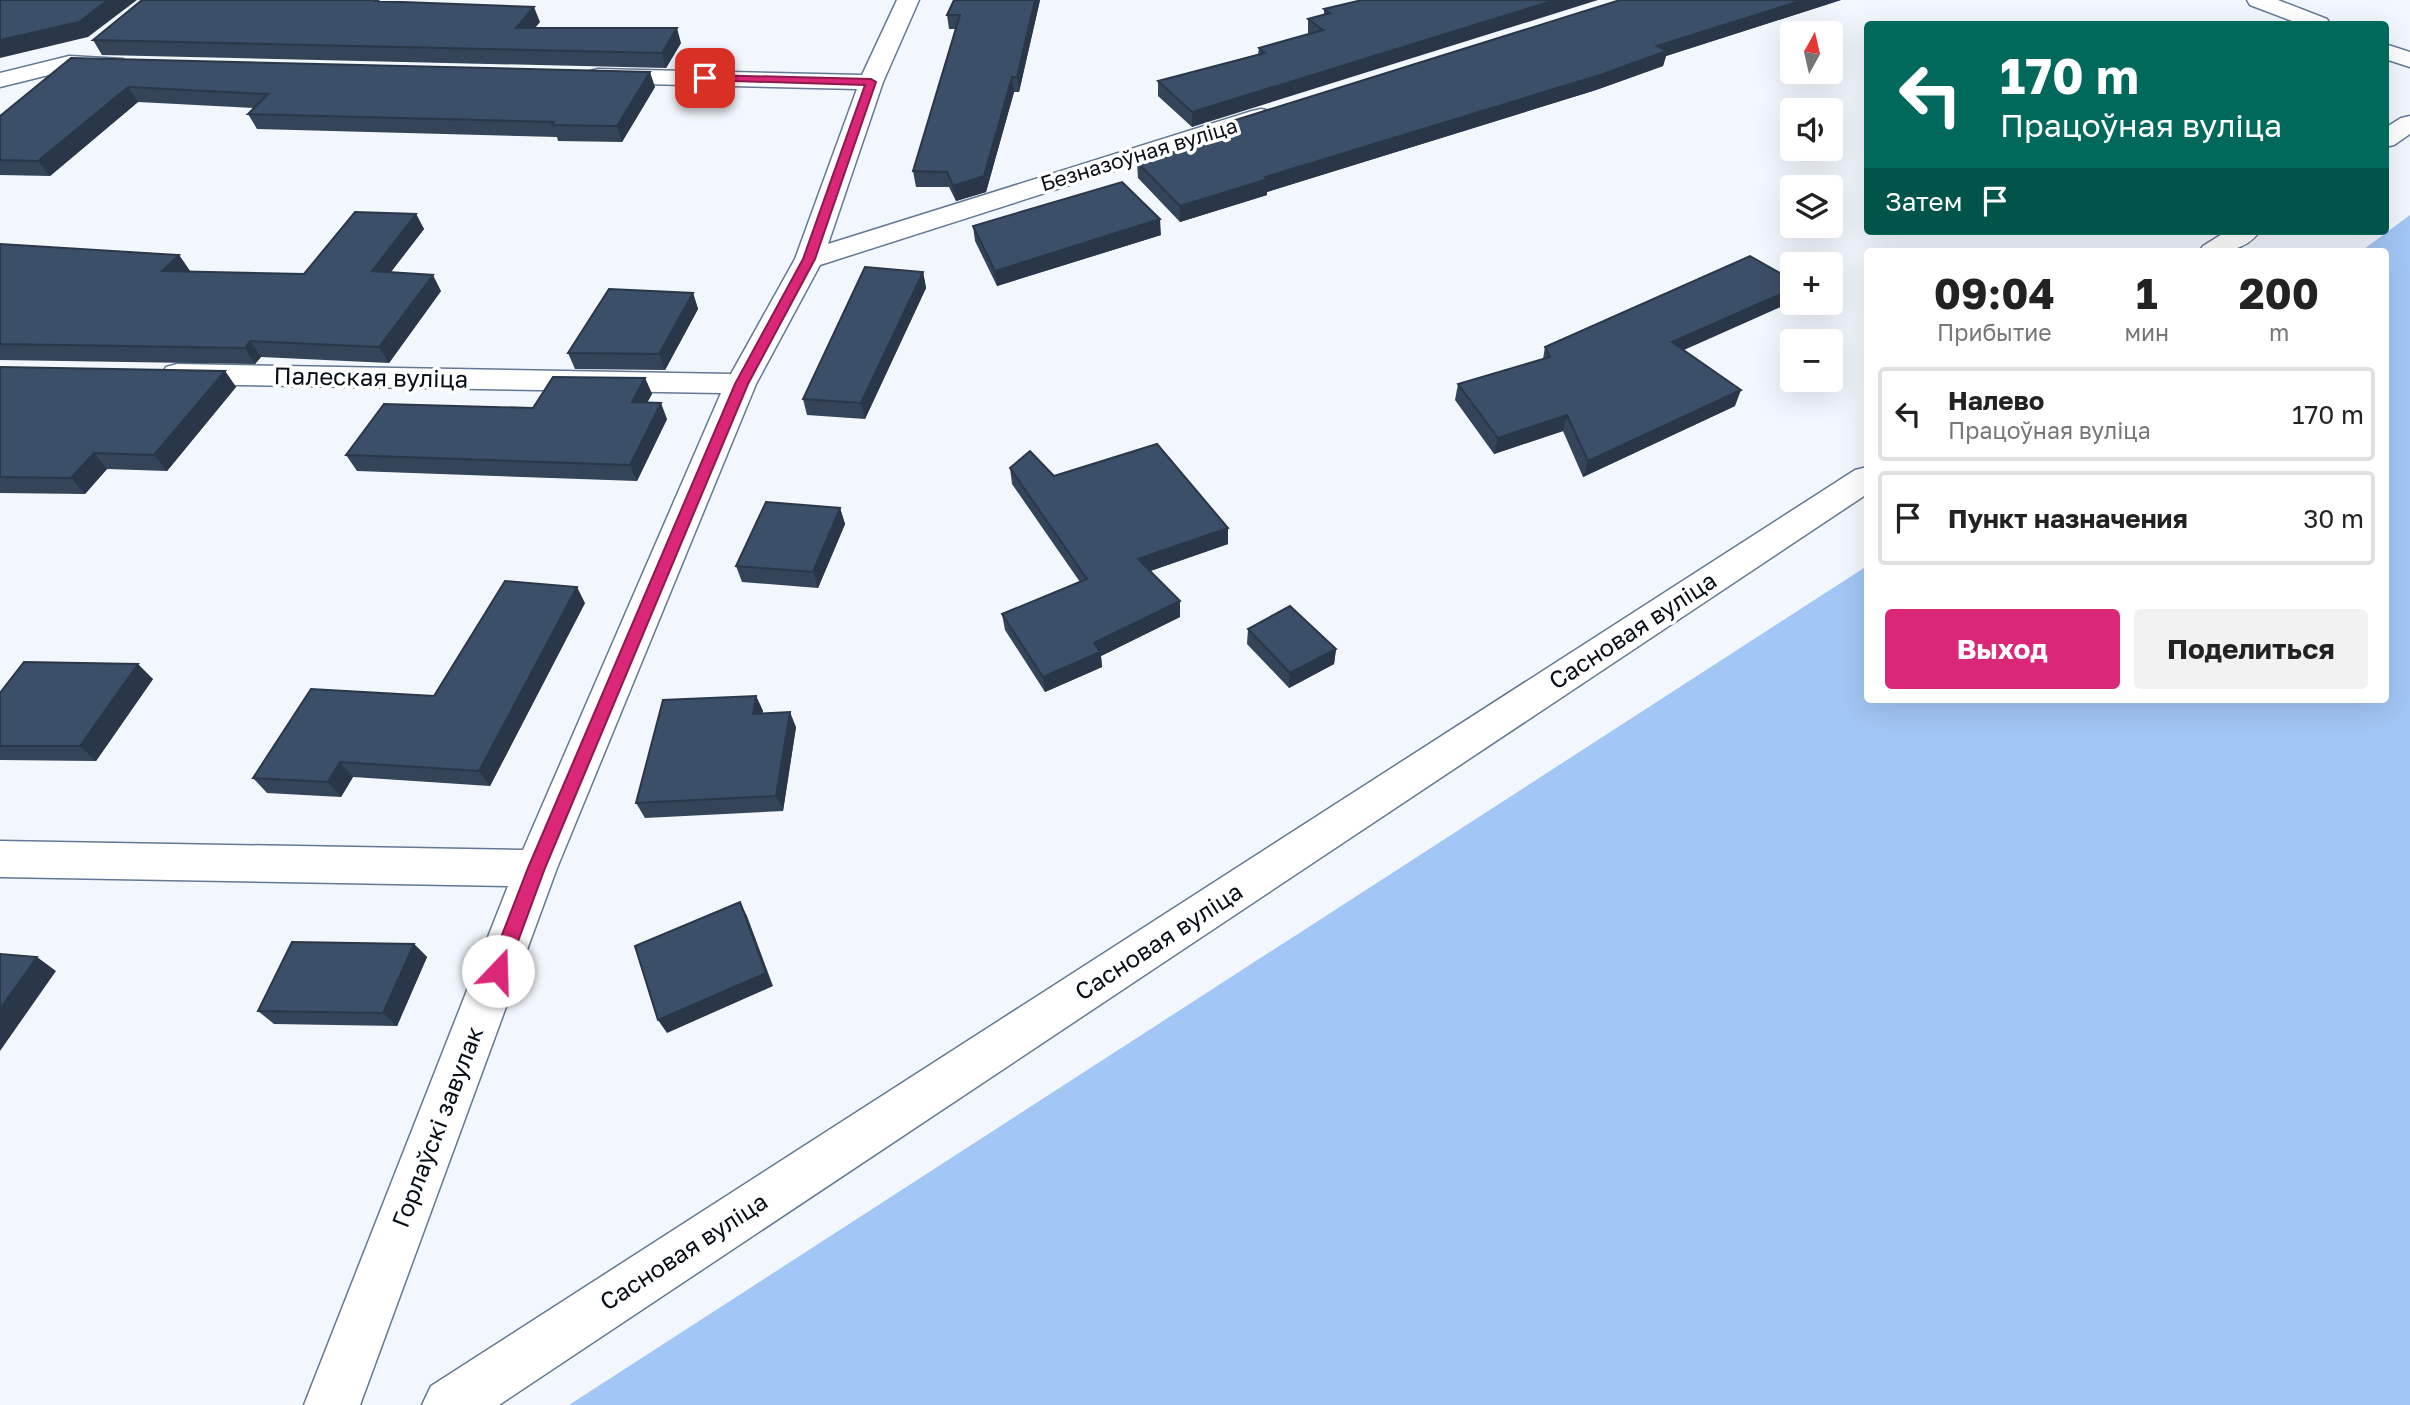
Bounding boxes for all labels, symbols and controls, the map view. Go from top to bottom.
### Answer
north arrow [1780,21,1843,84]
map controls [1780,21,1843,392]
text: 170 m [2000,46,2139,105]
pin [675,48,735,108]
icon: left [1885,49,1976,140]
icon: arrive [686,59,724,97]
button: sound [1780,98,1843,161]
text: Працоўная вуліца [2000,106,2282,144]
street label: Безназоўная вуліца [1037,112,1240,196]
button: layers [1780,175,1843,238]
icon: arrive [1976,182,2014,220]
text: Затем [1885,186,1962,217]
button: + [1780,252,1843,315]
text: 09:04 [1934,268,2055,318]
text: 1 [2136,268,2158,318]
text: 200 [2239,268,2319,318]
text: Прибытие [1937,318,2052,346]
text: мин [2125,318,2169,346]
text: m [2269,318,2289,346]
button: − [1780,329,1843,392]
street label: Палеская вуліца [273,360,469,393]
text: Налево [1948,385,2044,416]
icon: left [1889,395,1927,433]
text: 170 m [2292,399,2364,430]
text: Працоўная вуліца [1948,416,2151,444]
icon: arrive [1889,499,1927,537]
text: Пункт назначения [1948,503,2188,534]
text: 30 m [2303,503,2364,534]
street label: Сасновая вуліца [1543,565,1721,695]
button: Выход [1885,609,2120,689]
button: Поделиться [2134,609,2368,689]
street label: Сасновая вуліца [1069,876,1247,1006]
position arrow [461,934,535,1008]
street label: Горлаўскі завулак [385,1022,488,1231]
street label: Сасновая вуліца [594,1186,772,1316]

